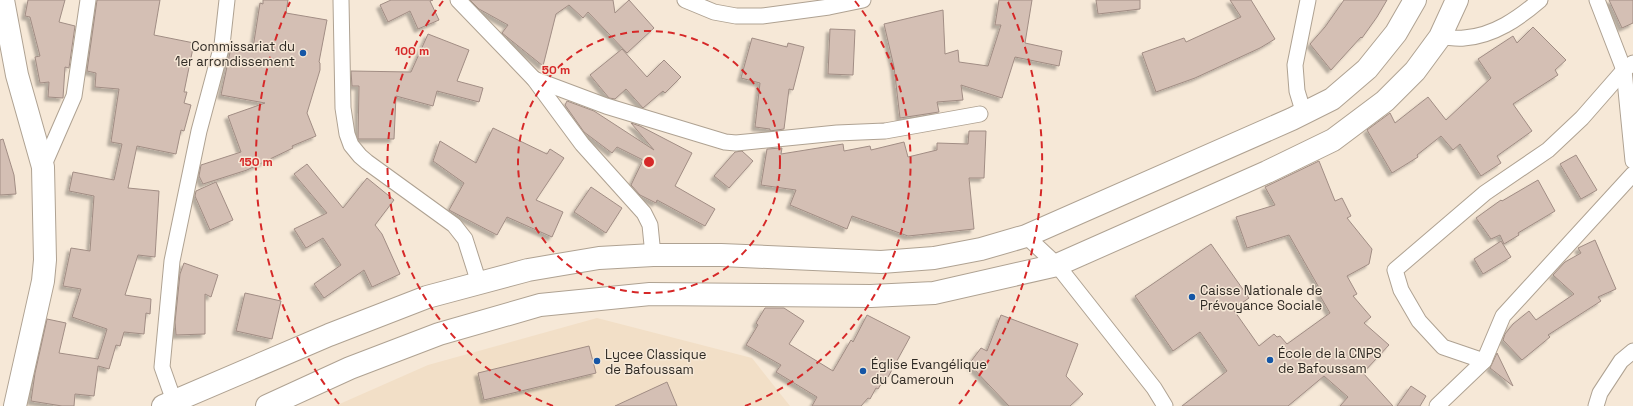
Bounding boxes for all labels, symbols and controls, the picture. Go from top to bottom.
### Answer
place label: Commissariat du 1er arrondissement [175,38,295,70]
text: 100 m [395,43,429,59]
marker: Commissariat du 1er arrondissement [298,48,308,58]
text: 50 m [542,62,570,78]
text: 150 m [239,154,273,170]
centre of rings [642,155,656,169]
place label: Caisse Nationale de Prévoyance Sociale [1200,282,1322,314]
marker: Caisse Nationale de Prévoyance Sociale [1187,292,1197,302]
place label: École de la CNPS de Bafoussam [1278,345,1382,377]
place label: Lycee Classique de Bafoussam [605,346,706,378]
marker: École de la CNPS de Bafoussam [1265,355,1275,365]
marker: Lycee Classique de Bafoussam [592,356,602,366]
place label: Église Evangélique du Cameroun [871,356,987,388]
marker: Église Evangélique du Cameroun [858,366,868,376]

